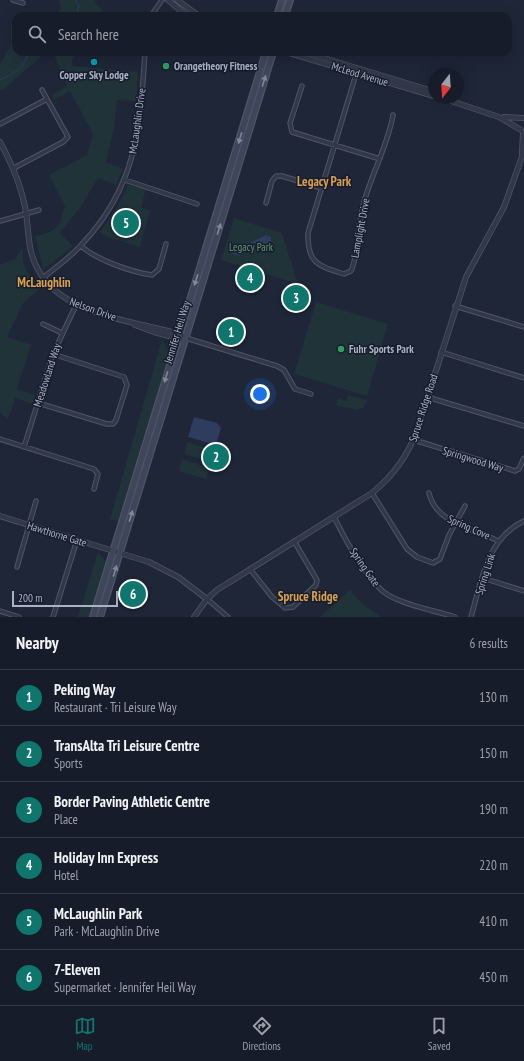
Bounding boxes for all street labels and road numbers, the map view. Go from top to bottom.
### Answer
street label: McLeod Avenue [330,59,391,89]
street label: McLaughlin Drive [125,87,149,155]
street label: Lamplight Drive [347,196,373,259]
street label: Nelson Drive [68,294,119,324]
street label: Jennifer Heil Way [161,298,193,366]
street label: Meadowland Way [30,341,64,409]
street label: Spruce Ridge Road [405,372,441,444]
street label: Springwood Way [441,443,506,475]
street label: Spring Cove [446,511,493,543]
street label: Hawthorne Gate [26,518,89,550]
street label: Spring Gate [347,545,384,589]
street label: Spring Link [472,551,499,597]

